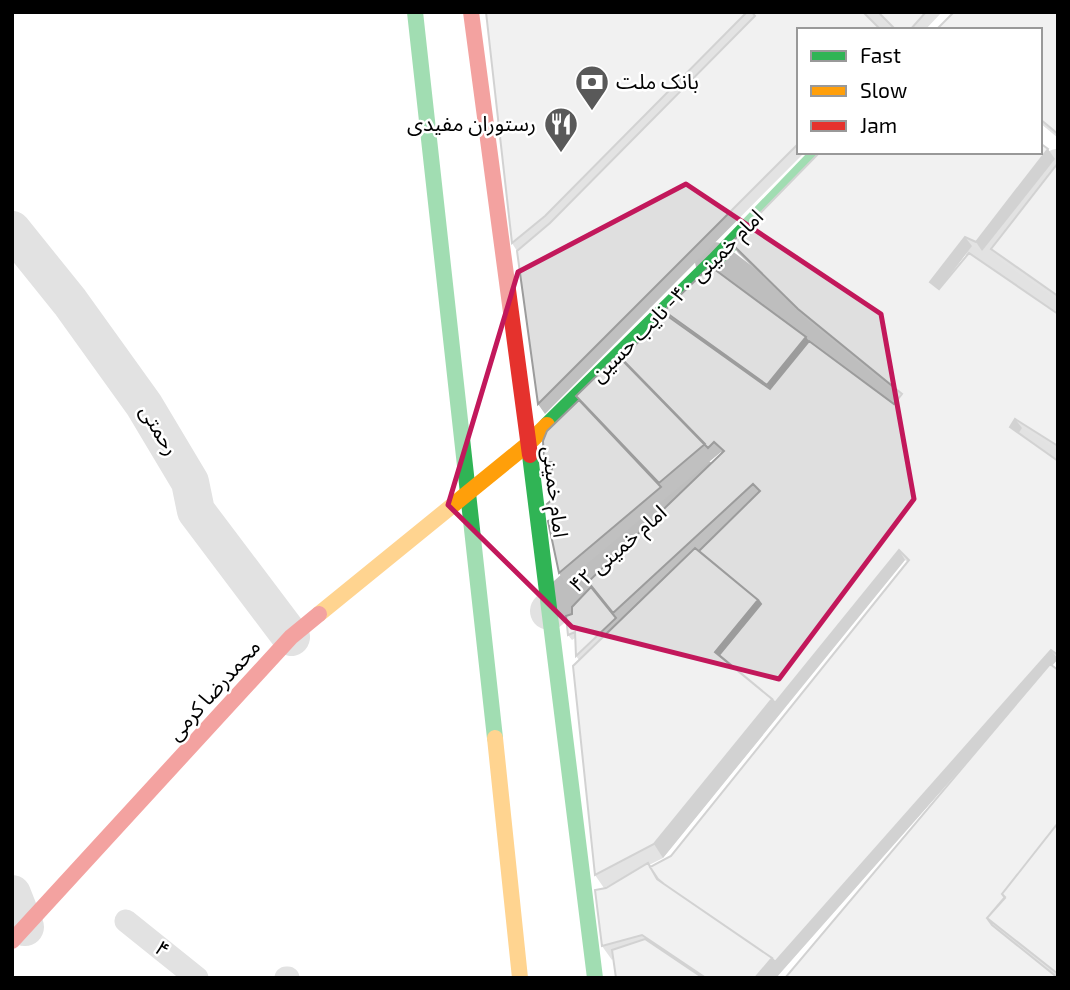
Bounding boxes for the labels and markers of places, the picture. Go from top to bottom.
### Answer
bank icon: بانک ملت [573,63,611,112]
place label: بانک ملت [616,68,699,93]
restaurant icon: رستوران مفیدی [542,105,580,154]
place label: رستوران مفیدی [407,110,536,136]

